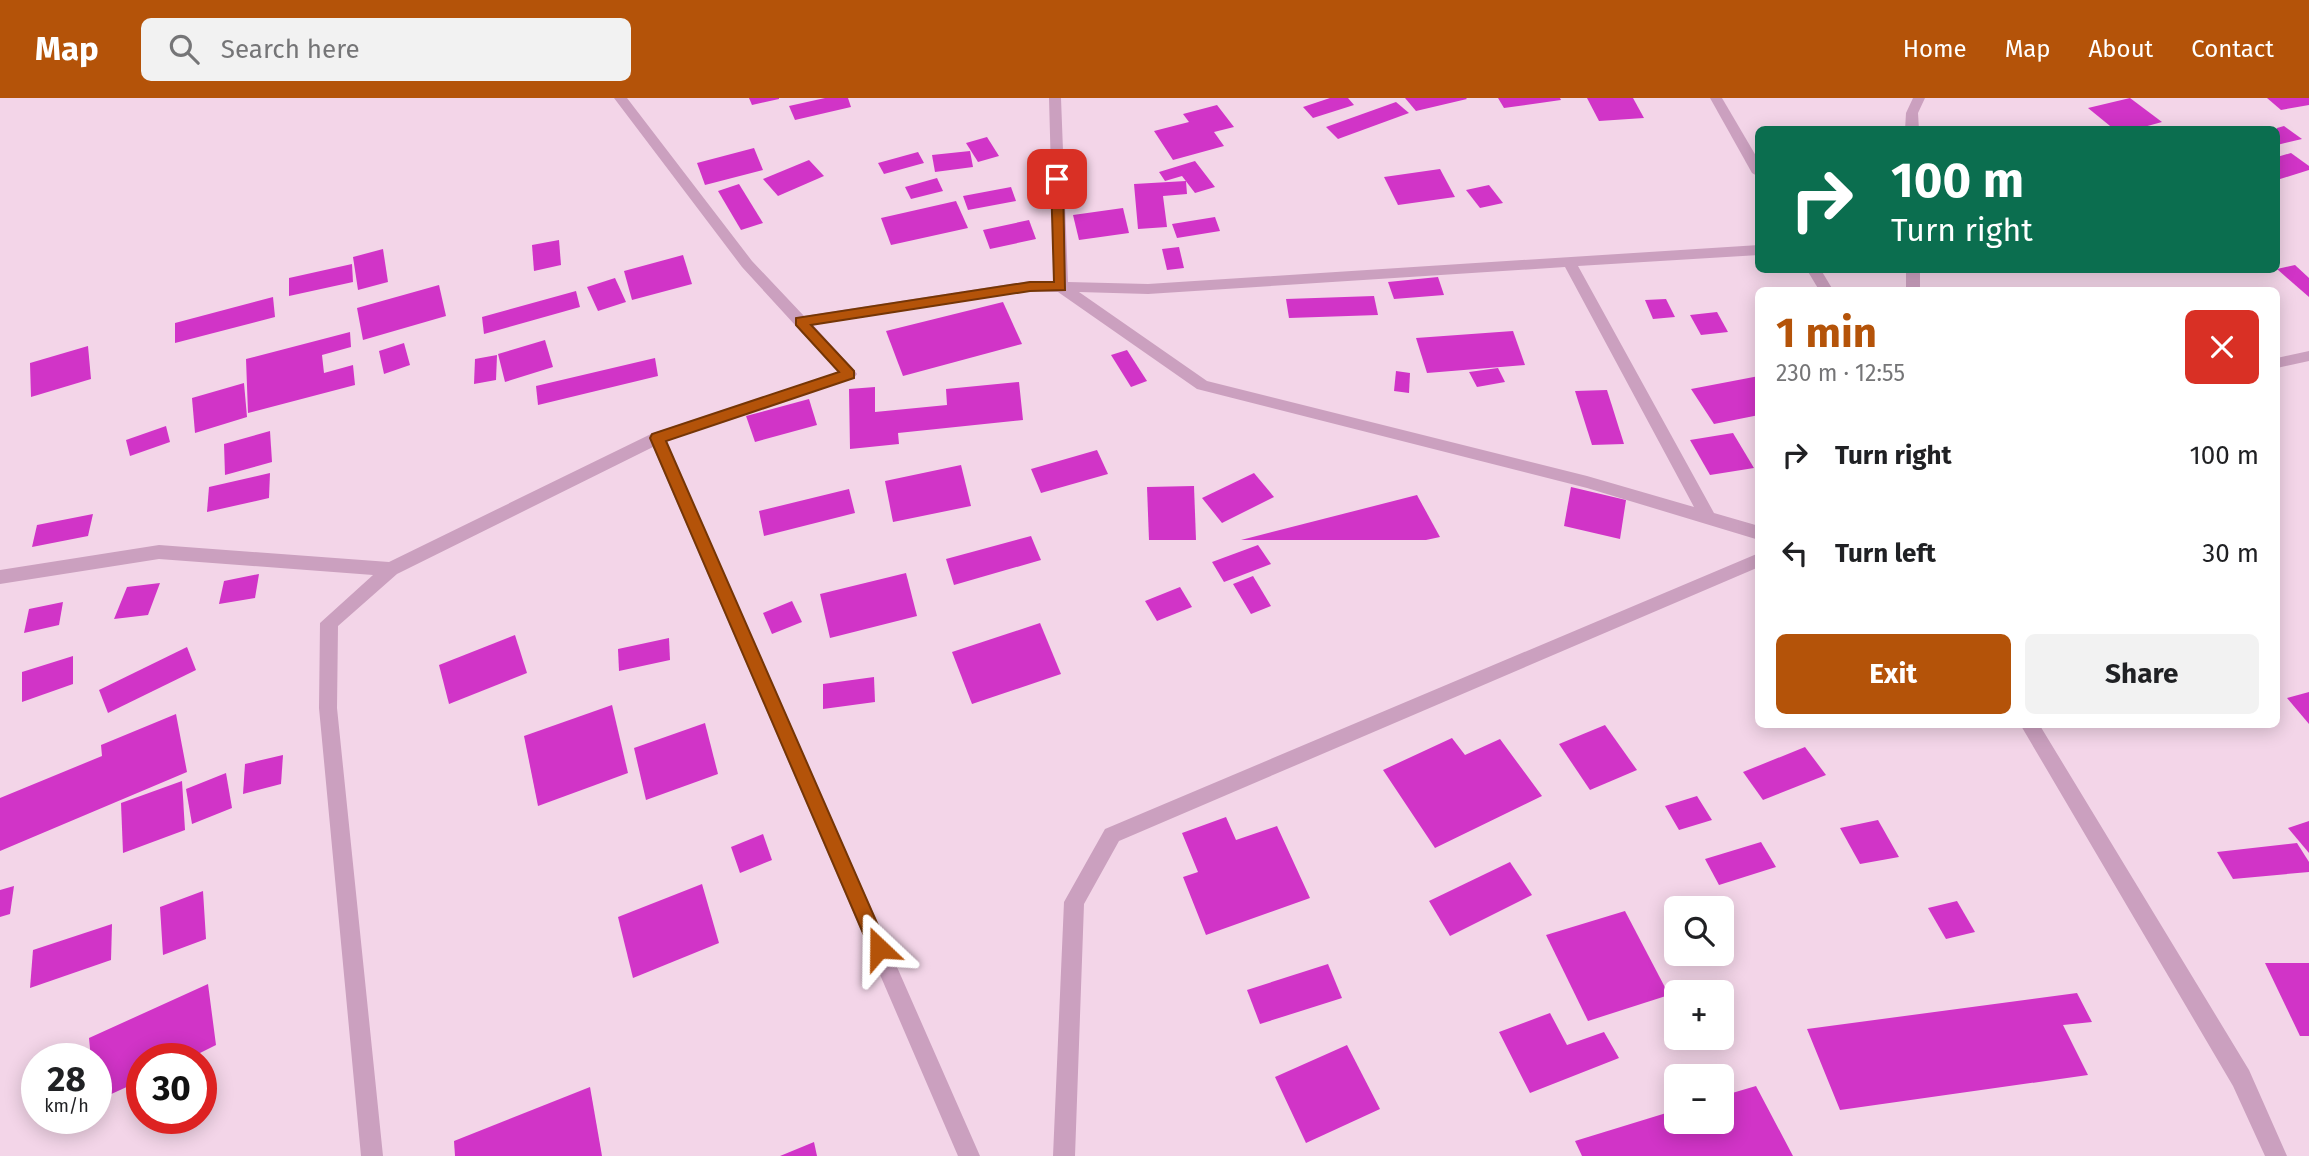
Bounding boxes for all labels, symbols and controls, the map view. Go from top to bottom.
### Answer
search box [141,18,631,81]
text: Map [35,29,99,69]
icon: search [165,30,203,68]
text: Search here [221,34,360,65]
text: Home [1903,35,1967,63]
text: Map [2005,35,2051,63]
text: About [2089,35,2153,63]
text: Contact [2191,35,2274,63]
pin [1027,149,1087,209]
text: 100 m [1891,151,2024,210]
icon: right [1776,154,1867,245]
icon: arrive [1038,160,1076,198]
text: Turn right [1891,211,2033,249]
text: 1 min [1776,308,1877,358]
button: close [2185,310,2259,384]
text: 230 m · 12:55 [1776,359,1905,387]
icon: right [1776,436,1814,474]
text: Turn right [1835,440,1952,471]
text: 100 m [2190,440,2259,471]
icon: left [1776,534,1814,572]
text: Turn left [1835,538,1936,569]
text: 30 m [2202,538,2259,569]
button: Exit [1776,634,2011,714]
button: Share [2025,634,2259,714]
map controls [1664,896,1734,1134]
button: search [1664,896,1734,966]
position arrow [842,911,916,985]
button: + [1664,980,1734,1050]
speed limit sign: 30 [126,1043,217,1134]
text: 28 [47,1058,86,1100]
button: − [1664,1064,1734,1134]
text: km/h [44,1095,89,1117]

